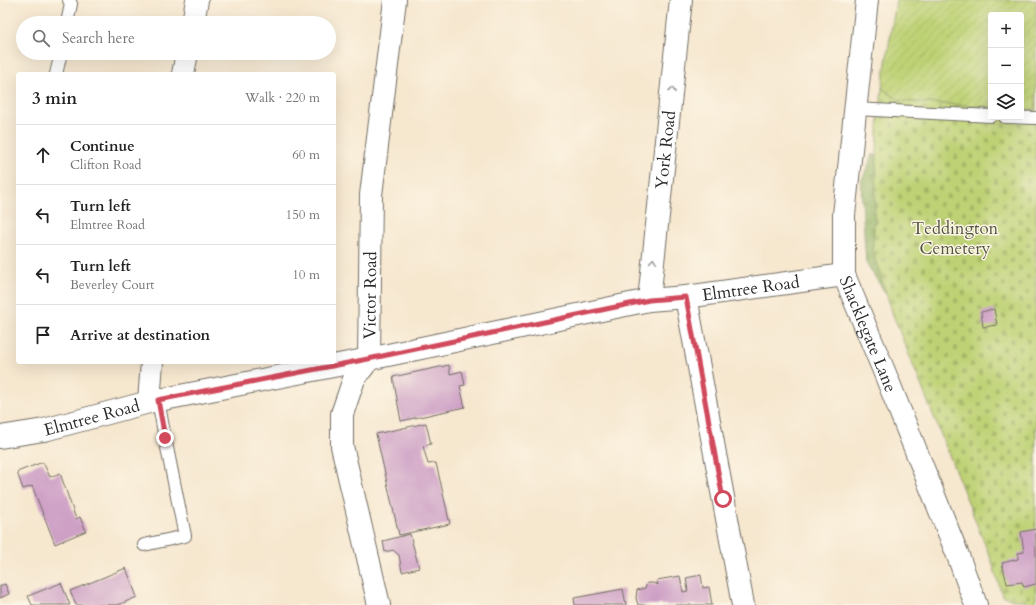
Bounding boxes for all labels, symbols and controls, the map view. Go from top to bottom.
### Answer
map controls [988,12,1024,120]
button: + [988,12,1024,48]
search box [16,16,336,60]
icon: search [30,27,52,49]
text: Search here [62,28,135,48]
button: − [988,48,1024,84]
button: layers [988,84,1024,120]
text: 3 min [32,87,77,110]
one-way arrow [667,87,676,94]
text: Walk · 220 m [245,89,320,107]
street label: York Road [650,109,681,190]
text: Continue [70,136,135,156]
icon: ahead [32,144,54,166]
text: 60 m [292,146,320,164]
text: Clifton Road [70,156,141,174]
text: Turn left [70,196,131,216]
icon: left [32,204,54,226]
text: 150 m [286,206,320,224]
text: Elmtree Road [70,216,145,234]
park label: Teddington Cemetery [912,217,999,260]
street label: Victor Road [358,251,382,339]
text: Turn left [70,256,131,276]
one-way arrow [648,258,657,265]
icon: left [32,264,54,286]
text: 10 m [292,266,320,284]
street label: Elmtree Road [701,270,801,307]
street label: Shacklegate Lane [834,272,902,396]
text: Beverley Court [70,276,154,294]
icon: arrive [32,324,54,346]
text: Arrive at destination [70,325,210,345]
street label: Elmtree Road [41,394,142,442]
route end [156,429,174,447]
route start [714,490,732,508]

